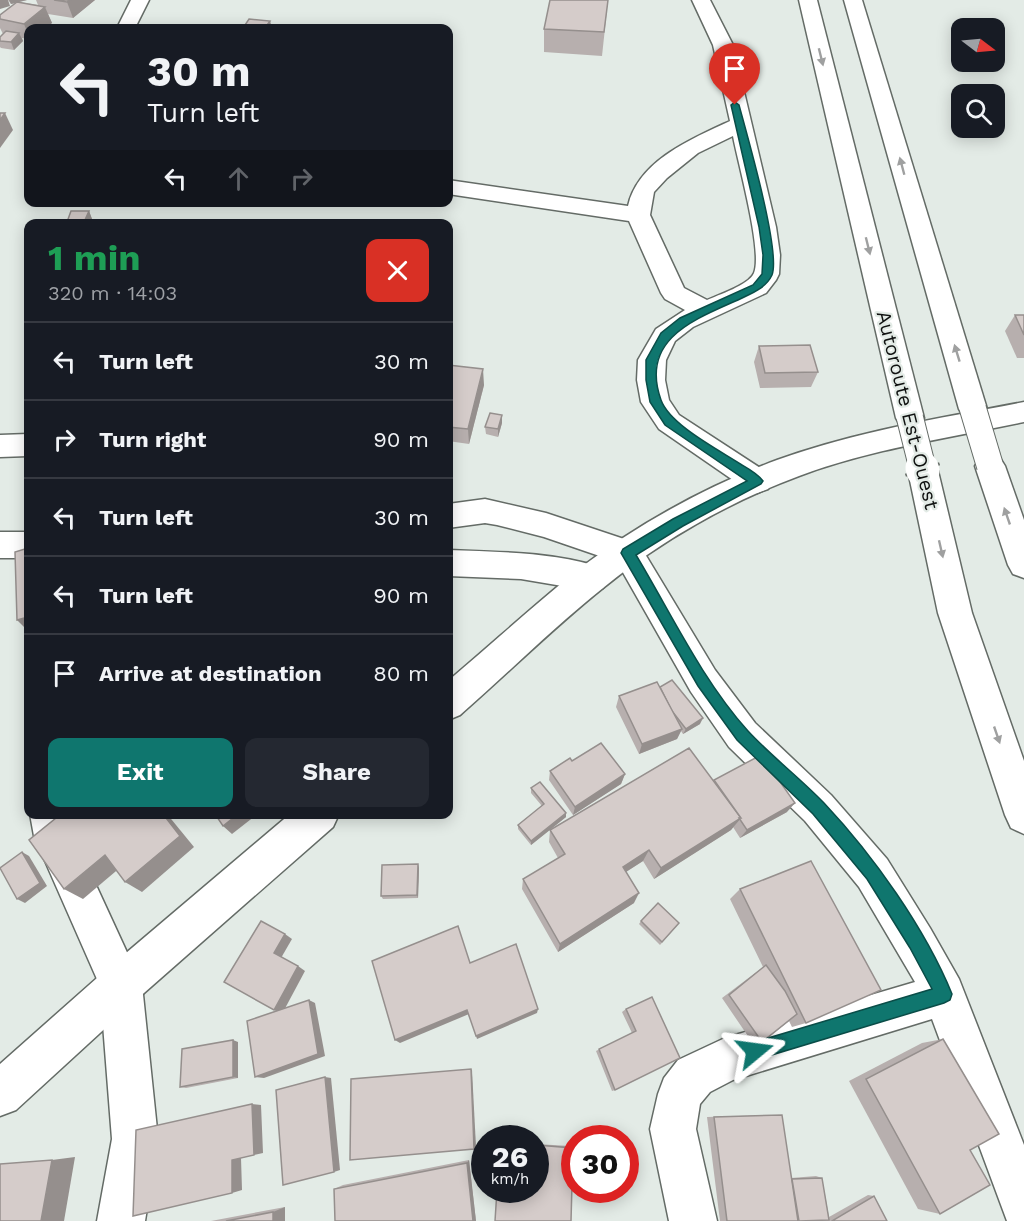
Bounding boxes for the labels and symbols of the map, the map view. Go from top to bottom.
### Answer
north arrow [951,18,1005,72]
pin [709,43,760,105]
one-way arrow [817,48,827,66]
one-way arrow [897,157,906,175]
one-way arrow [863,237,873,255]
street label: Autoroute Est-Ouest [872,308,944,513]
one-way arrow [951,344,961,362]
one-way arrow [1001,506,1011,524]
one-way arrow [936,540,946,558]
one-way arrow [992,726,1002,744]
position arrow [723,1019,787,1083]
speed limit sign: 30 [561,1125,639,1203]

